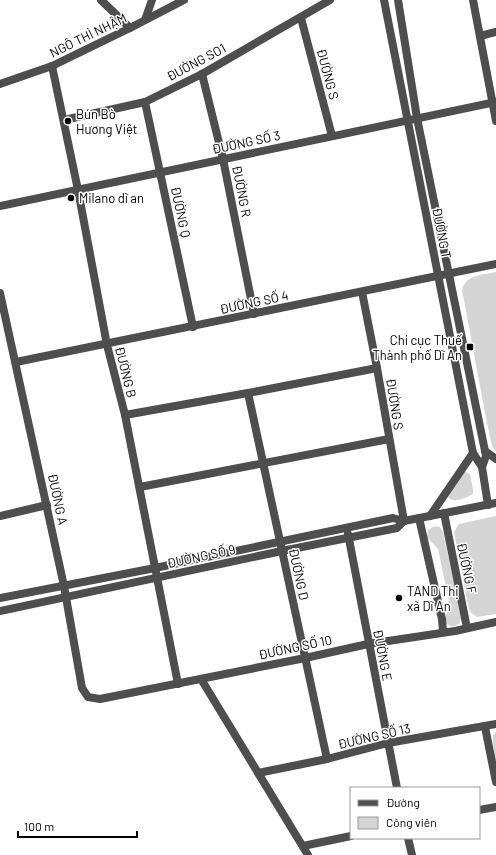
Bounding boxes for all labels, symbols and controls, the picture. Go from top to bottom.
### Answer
street label: NGÔ THÌ NHẬM [47,9,129,61]
street label: ĐƯỜNG SO1 [164,40,228,84]
street label: ĐƯỜNG S [314,47,342,101]
place label: Bún Bò Hương Việt [76,106,138,137]
marker: Bún Bò Hương Việt [63,116,73,126]
street label: ĐƯỜNG SỐ 3 [210,126,282,157]
street label: ĐƯỜNG R [229,164,255,218]
street label: ĐƯỜNG Q [168,185,194,239]
place label: Milano dĩ an [79,190,144,206]
marker: Milano dĩ an [66,193,76,203]
street label: ĐƯỜNG T [429,206,455,260]
street label: ĐƯỜNG SỐ 4 [218,286,290,317]
place label: Chi cục Thuế Thành phố Dĩ An [372,332,462,363]
marker: Chi cục Thuế Thành phố Dĩ An [465,342,475,352]
street label: ĐƯỜNG B [112,344,140,400]
street label: ĐƯỜNG S [383,377,407,431]
street label: ĐƯỜNG A [45,472,71,526]
street label: ĐƯỜNG SỐ 9 [165,540,237,571]
street label: ĐƯỜNG F [454,541,480,596]
street label: ĐƯỜNG D [286,547,312,601]
place label: TAND Thị xã Dĩ An [407,583,459,614]
marker: TAND Thị xã Dĩ An [394,593,404,603]
street label: ĐƯỜNG E [370,628,396,682]
street label: ĐƯỜNG SỐ 10 [257,630,333,663]
street label: ĐƯỜNG SỐ 13 [336,719,412,752]
legend [350,787,480,839]
text: Đường [386,795,420,809]
scale bar [18,813,137,839]
text: Công viên [386,815,437,829]
text: 100 m [24,819,54,833]

